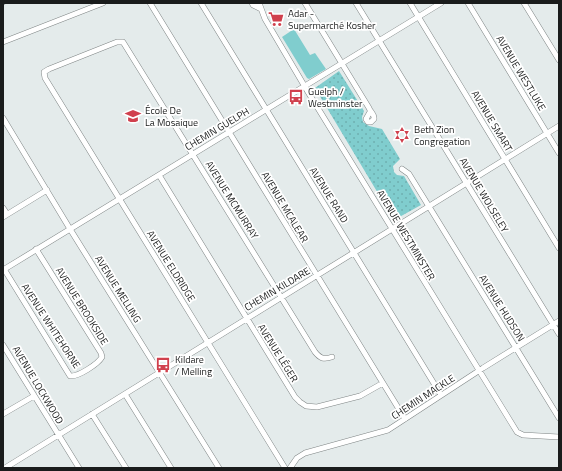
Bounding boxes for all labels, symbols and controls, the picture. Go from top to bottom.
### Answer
place label: Adar - Supermarché Kosher [288,6,376,33]
supermarket icon: Adar - Supermarché Kosher [267,10,285,28]
street label: AVENUE WESTLUKE [493,33,550,114]
place label: Guelph / Westminster [308,84,363,111]
bus stop icon: Guelph / Westminster [287,88,305,106]
street label: AVENUE SMART [468,88,517,155]
place label: École De La Mosaique [145,103,198,130]
street label: CHEMIN GUELPH [182,104,252,154]
school or university icon: École De La Mosaique [124,107,142,125]
place label: Beth Zion Congregation [414,122,470,149]
synagogue icon: Beth Zion Congregation [393,126,411,144]
street label: AVENUE WOLSELEY [456,155,513,236]
street label: AVENUE MCMURRAY [202,158,262,243]
street label: AVENUE RAND [306,164,352,226]
street label: AVENUE MCALEAR [258,169,312,245]
street label: AVENUE WESTMINSTER [373,187,439,283]
street label: AVENUE ELDRIDGE [143,227,199,305]
street label: AVENUE MELLING [91,252,145,326]
street label: CHEMIN KILDARE [241,263,313,315]
street label: AVENUE BROOKSIDE [52,264,112,348]
street label: AVENUE HUDSON [475,272,529,344]
street label: AVENUE WHITEHORNE [18,281,84,372]
street label: AVENUE LÉGER [254,321,302,385]
street label: AVENUE LOCKWOOD [9,343,67,427]
place label: Kildare / Melling [175,352,212,379]
bus stop icon: Kildare / Melling [154,356,172,374]
street label: CHEMIN MACKLE [388,371,458,423]

